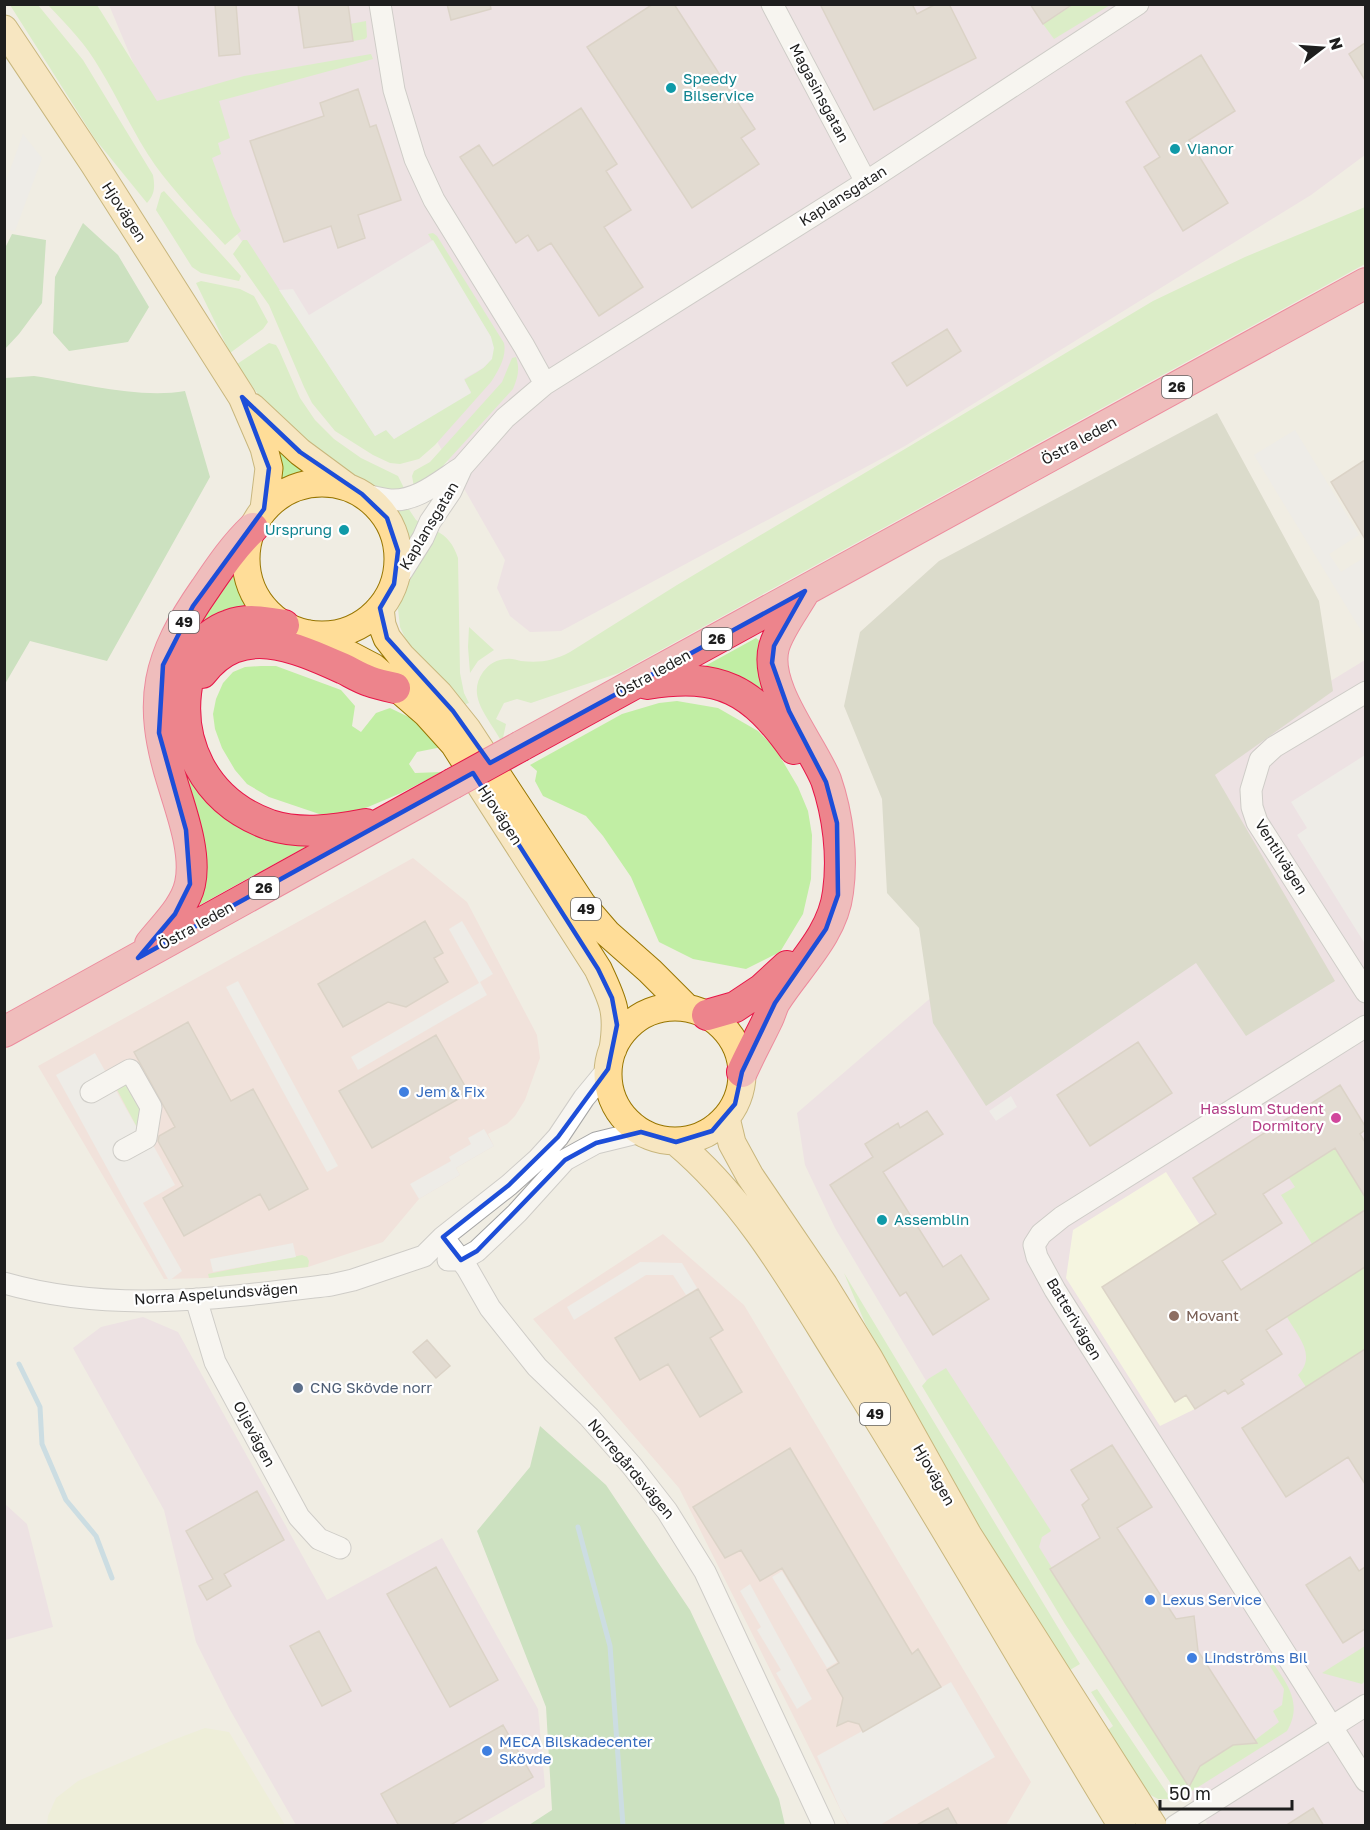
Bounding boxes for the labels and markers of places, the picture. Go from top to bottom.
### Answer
place label: Speedy Bilservice [683,69,754,104]
marker: Speedy Bilservice [664,81,678,95]
place label: Vianor [1187,139,1234,157]
marker: Vianor [1168,142,1182,156]
place label: Ursprung [265,520,332,538]
marker: Ursprung [337,523,351,537]
place label: Jem & Fix [416,1082,485,1100]
marker: Jem & Fix [397,1085,411,1099]
place label: Hasslum Student Dormitory [1200,1099,1325,1134]
marker: Hasslum Student Dormitory [1329,1111,1343,1125]
place label: Assemblin [894,1210,969,1228]
marker: Assemblin [875,1213,889,1227]
place label: Movant [1186,1306,1239,1324]
marker: Movant [1167,1309,1181,1323]
place label: CNG Skövde norr [310,1378,432,1396]
marker: CNG Skövde norr [291,1381,305,1395]
place label: Lexus Service [1162,1590,1262,1608]
marker: Lexus Service [1143,1593,1157,1607]
place label: Lindströms Bil [1204,1648,1308,1666]
marker: Lindströms Bil [1185,1651,1199,1665]
place label: MECA Bilskadecenter Skövde [499,1732,653,1767]
marker: MECA Bilskadecenter Skövde [480,1744,494,1758]

